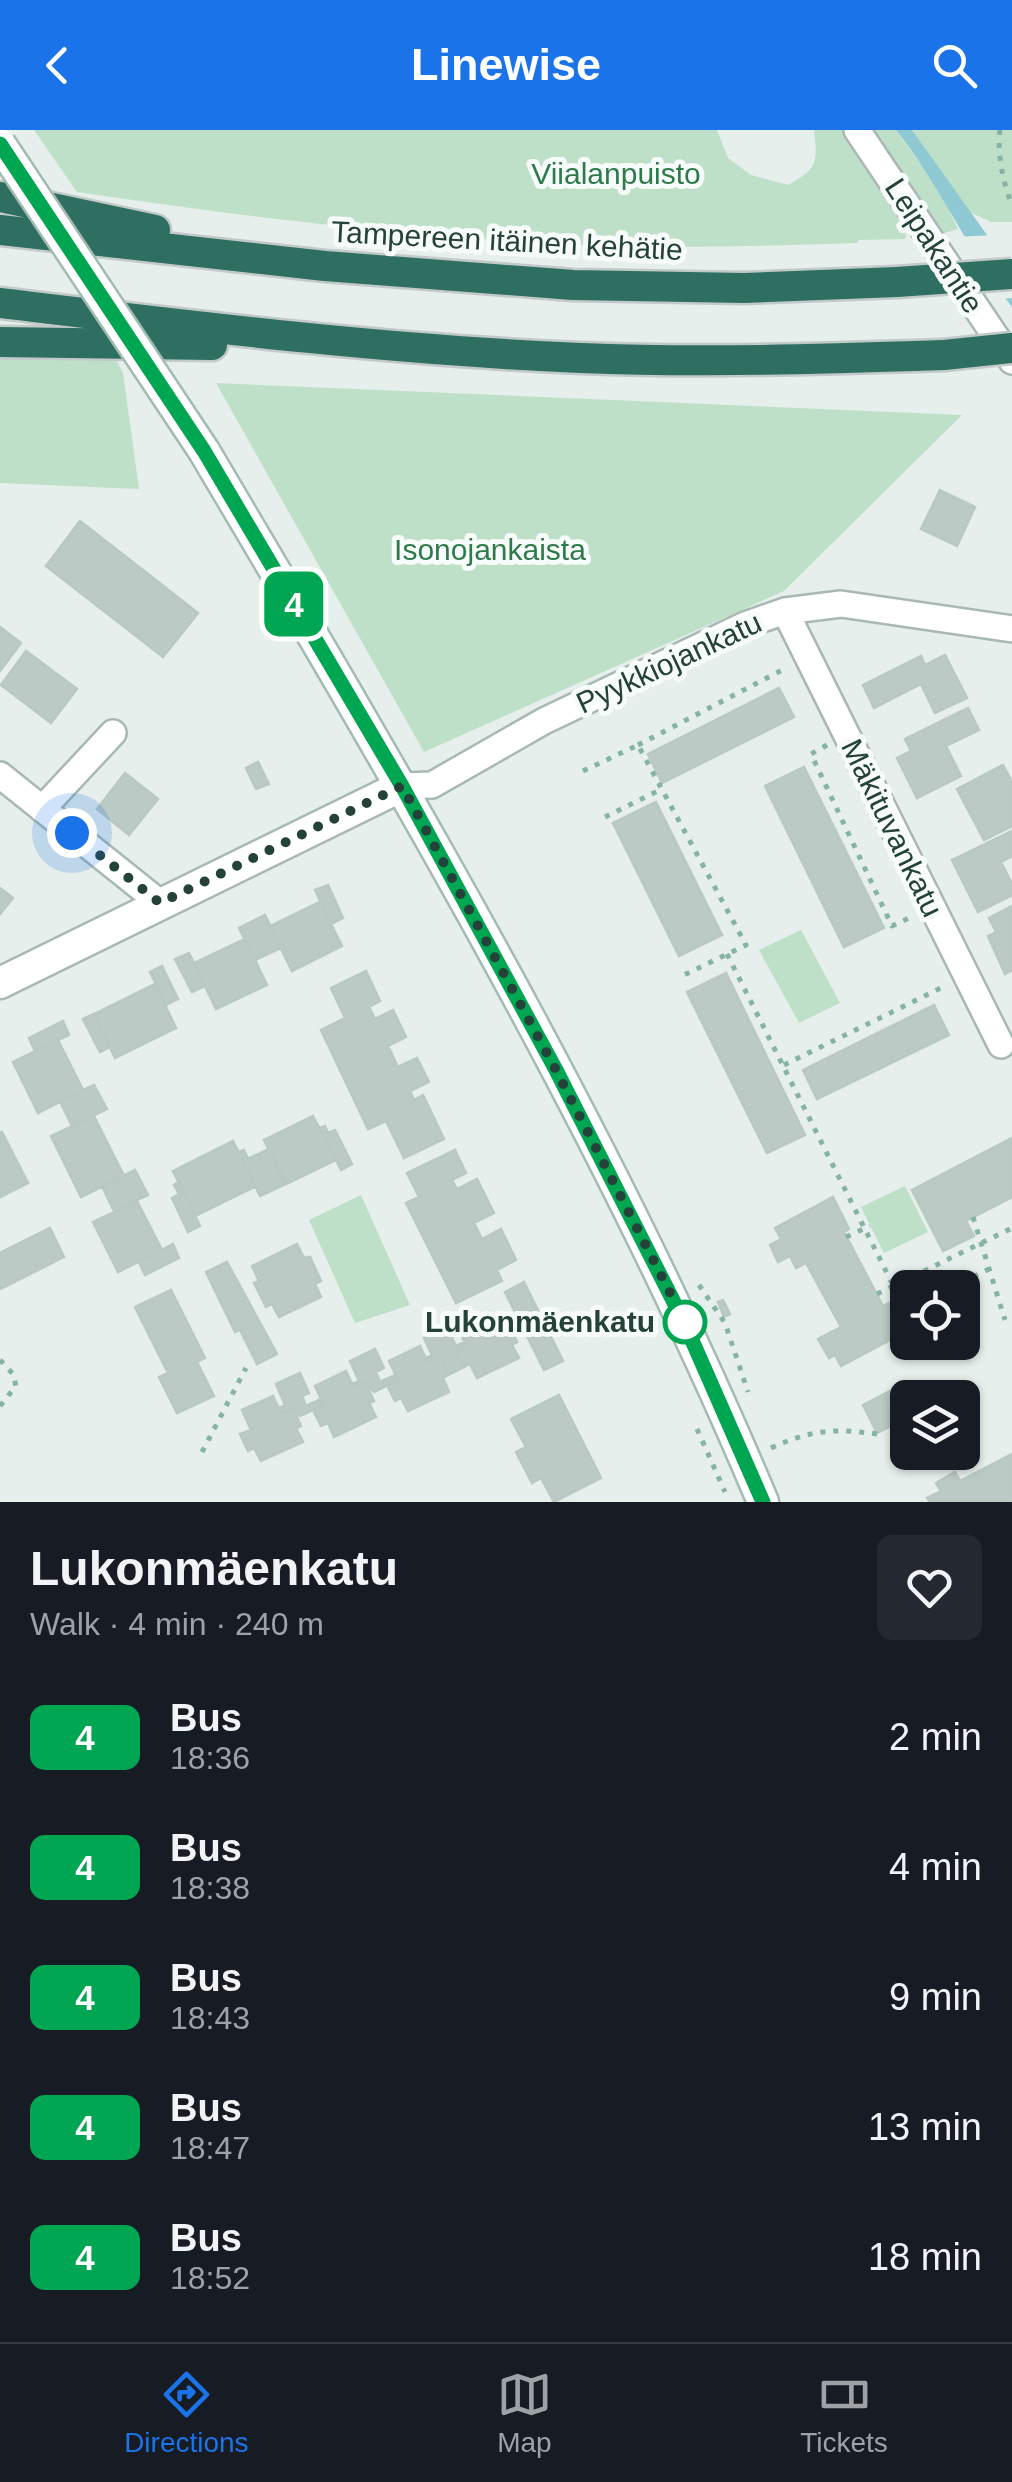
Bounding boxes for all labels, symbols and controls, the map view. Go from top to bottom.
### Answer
icon: back [30,38,85,93]
icon: search [927,38,982,93]
text: Linewise [411,39,601,90]
park label: Viialanpuisto [531,157,701,190]
street label: Leipakantie [879,172,990,319]
street label: Tampereen itäinen kehätie [330,215,684,266]
park label: Isonojankaista [394,533,586,566]
line badge: 4 [262,572,326,636]
text: 4 [284,585,304,624]
street label: Pyykkiojankatu [571,605,766,720]
street label: Mäkituvankatu [835,734,950,922]
your location [47,808,97,858]
map controls [890,1270,980,1470]
button: locate [890,1270,980,1360]
marker: Lukonmäenkatu [664,1301,706,1343]
place label: Lukonmäenkatu [425,1305,655,1338]
button: layers [890,1380,980,1470]
button: heart [877,1535,982,1640]
text: Lukonmäenkatu [30,1542,398,1595]
text: Walk · 4 min · 240 m [30,1606,324,1642]
text: Bus [170,1697,242,1739]
text: 2 min [889,1716,982,1758]
text: 4 [75,1718,95,1757]
text: 18:36 [170,1740,250,1776]
text: Bus [170,1827,242,1869]
text: 4 min [889,1846,982,1888]
text: 4 [75,1848,95,1887]
text: 18:38 [170,1870,250,1906]
text: Bus [170,1957,242,1999]
text: 9 min [889,1976,982,2018]
text: 4 [75,1978,95,2017]
text: 18:43 [170,2000,250,2036]
text: Bus [170,2087,242,2129]
text: 13 min [868,2106,982,2148]
text: 4 [75,2108,95,2147]
text: 18:47 [170,2130,250,2166]
text: Bus [170,2217,242,2259]
text: 18 min [868,2236,982,2278]
text: 4 [75,2238,95,2277]
text: 18:52 [170,2260,250,2296]
tab: Directions [124,2367,249,2459]
tab: Map [497,2367,552,2459]
tab: Tickets [800,2367,888,2459]

